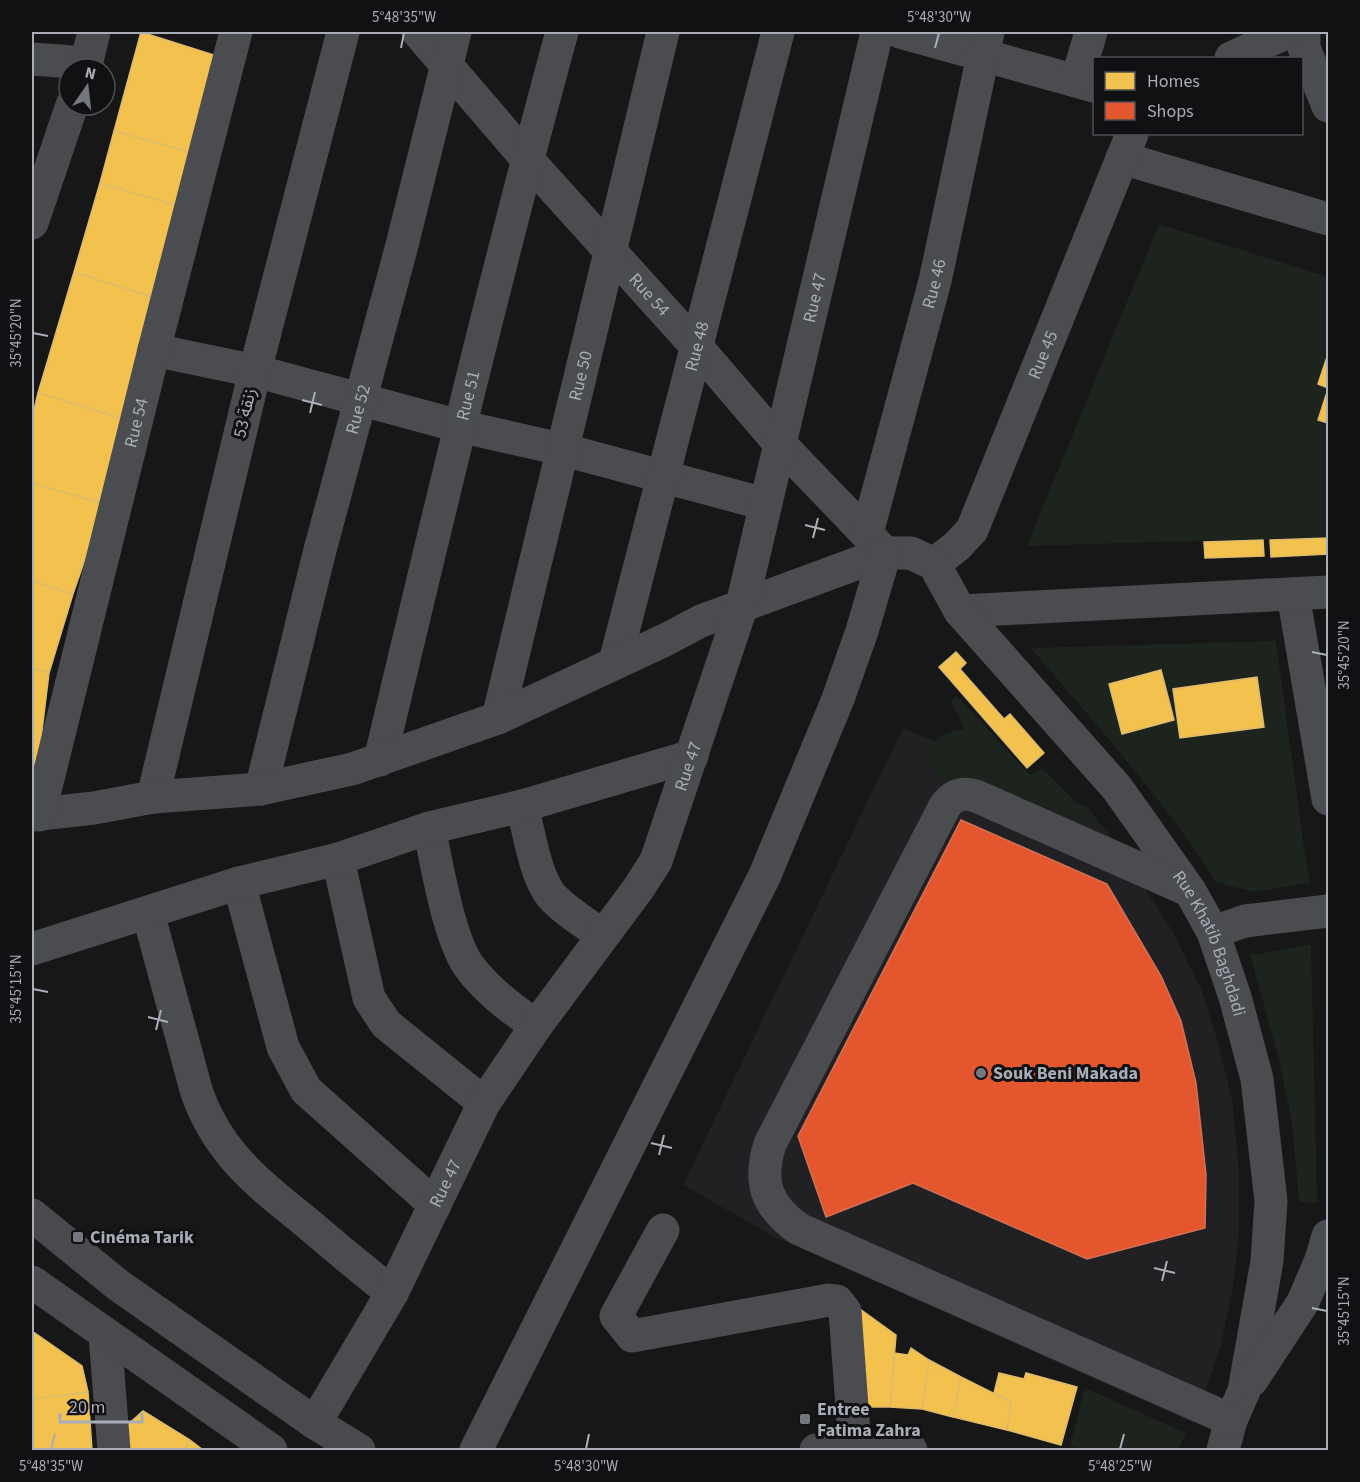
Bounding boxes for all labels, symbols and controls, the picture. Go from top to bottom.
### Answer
text: 5°48'35"W [372,7,436,28]
text: 5°48'30"W [907,7,971,28]
north arrow [57,57,117,117]
legend [1093,57,1303,135]
text: N [83,61,98,85]
text: Homes [1147,69,1200,94]
text: Shops [1147,99,1194,124]
street label: Rue 46 [916,257,952,312]
street label: Rue 54 [623,267,676,322]
street label: Rue 47 [796,270,832,325]
text: 35°45'20"N [6,298,27,368]
street label: Rue 48 [678,319,715,374]
street label: Rue 45 [1022,327,1064,383]
street label: Rue 50 [562,348,598,403]
street label: Rue 51 [450,368,486,423]
street label: Rue 52 [339,382,377,437]
street label: زنقة 53 [227,386,263,440]
street label: Rue 54 [118,395,154,450]
text: 35°45'20"N [1334,620,1355,690]
street label: Rue 47 [668,738,708,794]
street label: Rue Khatib Baghdadi [1167,865,1252,1019]
text: 35°45'15"N [6,954,27,1024]
place label: Souk Beni Makada [993,1061,1138,1086]
marker: Souk Beni Makada [974,1066,988,1080]
street label: Rue 47 [423,1155,467,1211]
place label: Cinéma Tarik [90,1225,194,1250]
marker: Cinéma Tarik [71,1230,85,1244]
text: 35°45'15"N [1334,1276,1355,1346]
scale bar [60,1386,142,1424]
text: 20 m [69,1395,105,1420]
place label: Entree Fatima Zahra [817,1397,921,1443]
marker: Entree Fatima Zahra [798,1412,812,1426]
text: 5°48'35"W [19,1456,83,1477]
text: 5°48'30"W [554,1456,618,1477]
text: 5°48'25"W [1088,1456,1152,1477]

